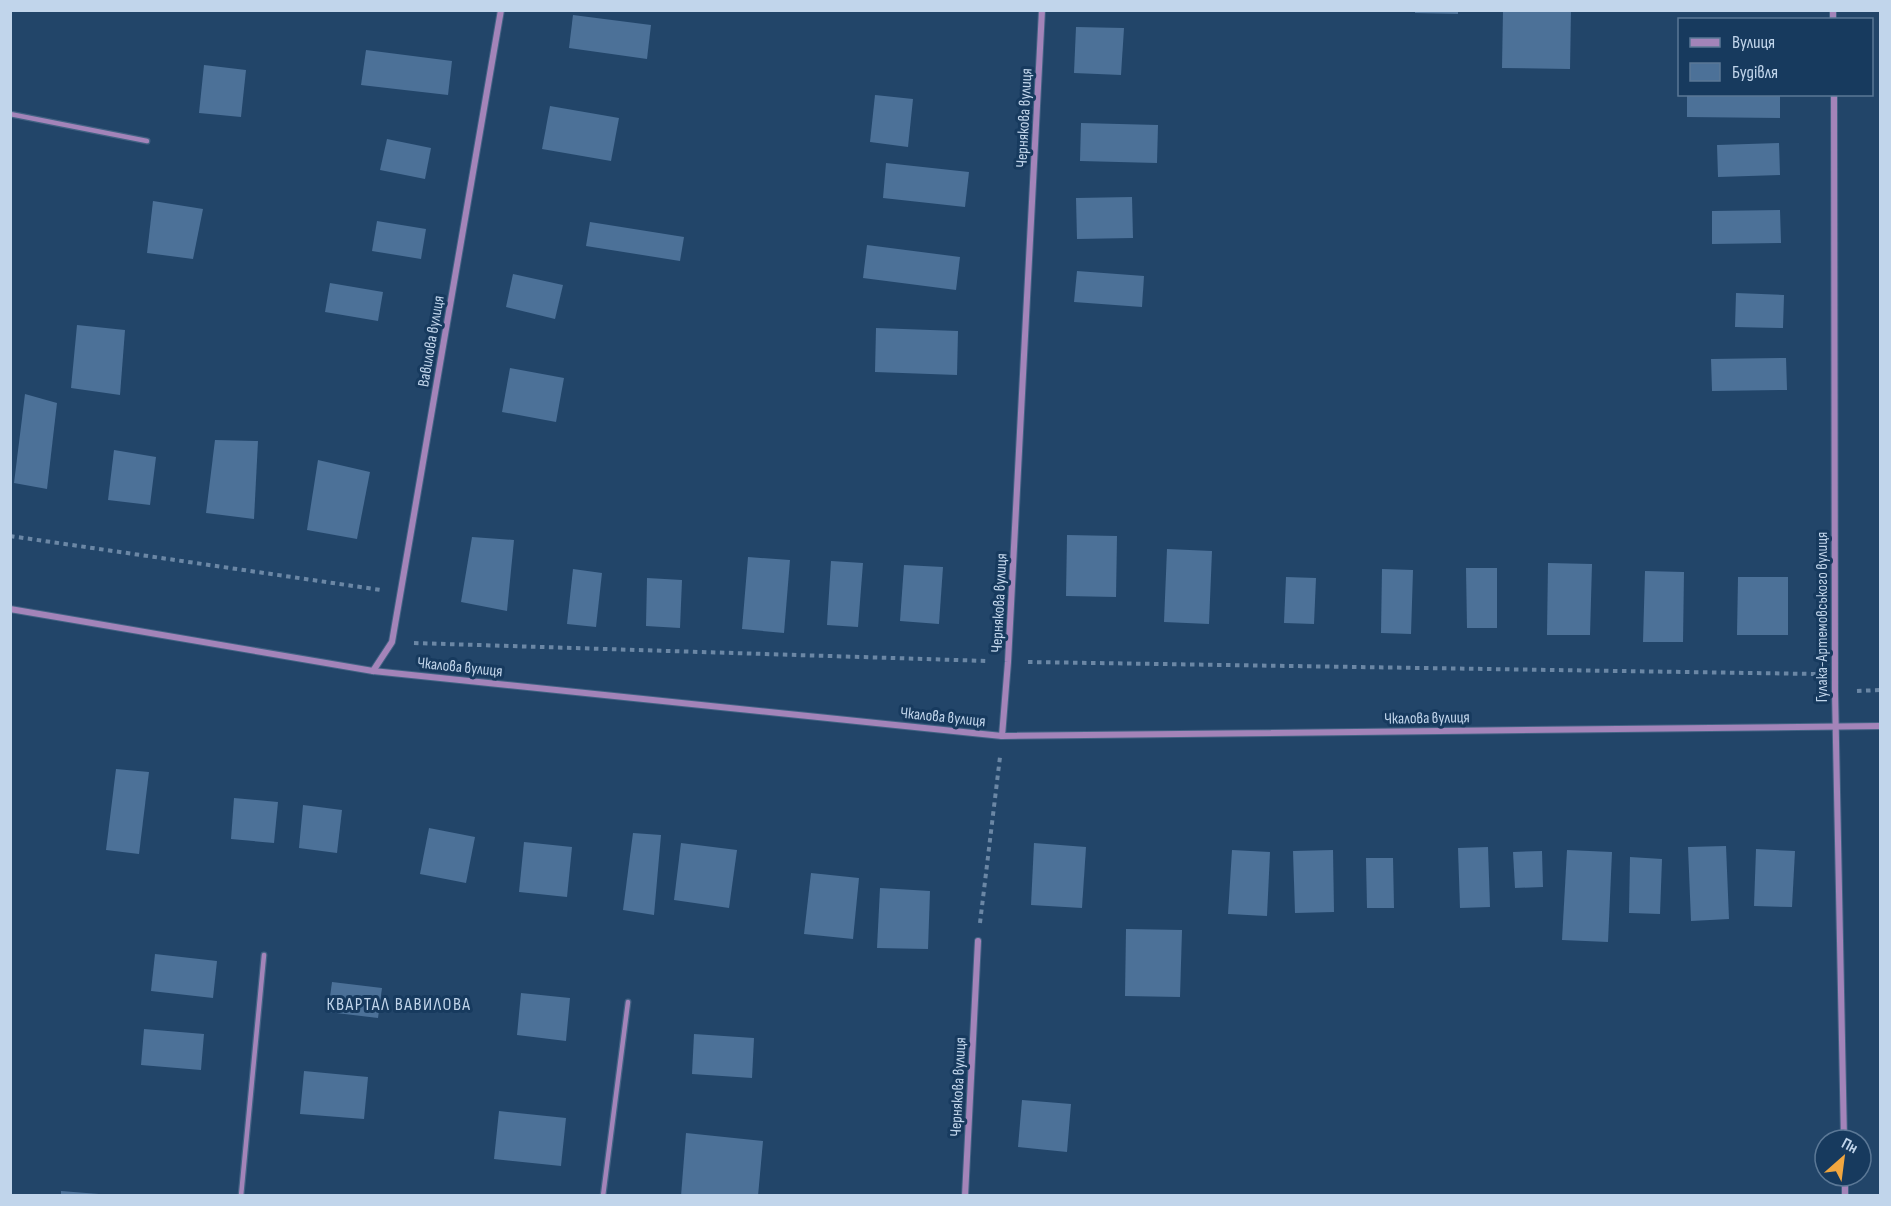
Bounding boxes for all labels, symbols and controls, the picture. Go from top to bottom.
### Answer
legend [1678,18,1873,96]
text: Вулиця [1732,32,1775,53]
text: Будівля [1732,62,1778,83]
street label: Чернякова вулиця [1012,68,1037,168]
street label: Вавилова вулиця [414,294,449,388]
street label: Гулака-Артемовського вулиця [1813,532,1832,702]
street label: Чернякова вулиця [987,553,1012,653]
street label: Чкалова вулиця [416,654,503,681]
street label: Чкалова вулиця [899,704,986,731]
street label: Чкалова вулиця [1384,708,1470,729]
district label: КВАРТАЛ ВАВИЛОВА [326,994,472,1015]
street label: Чернякова вулиця [946,1037,971,1137]
north arrow [1813,1128,1873,1188]
text: Пн [1838,1134,1861,1158]

